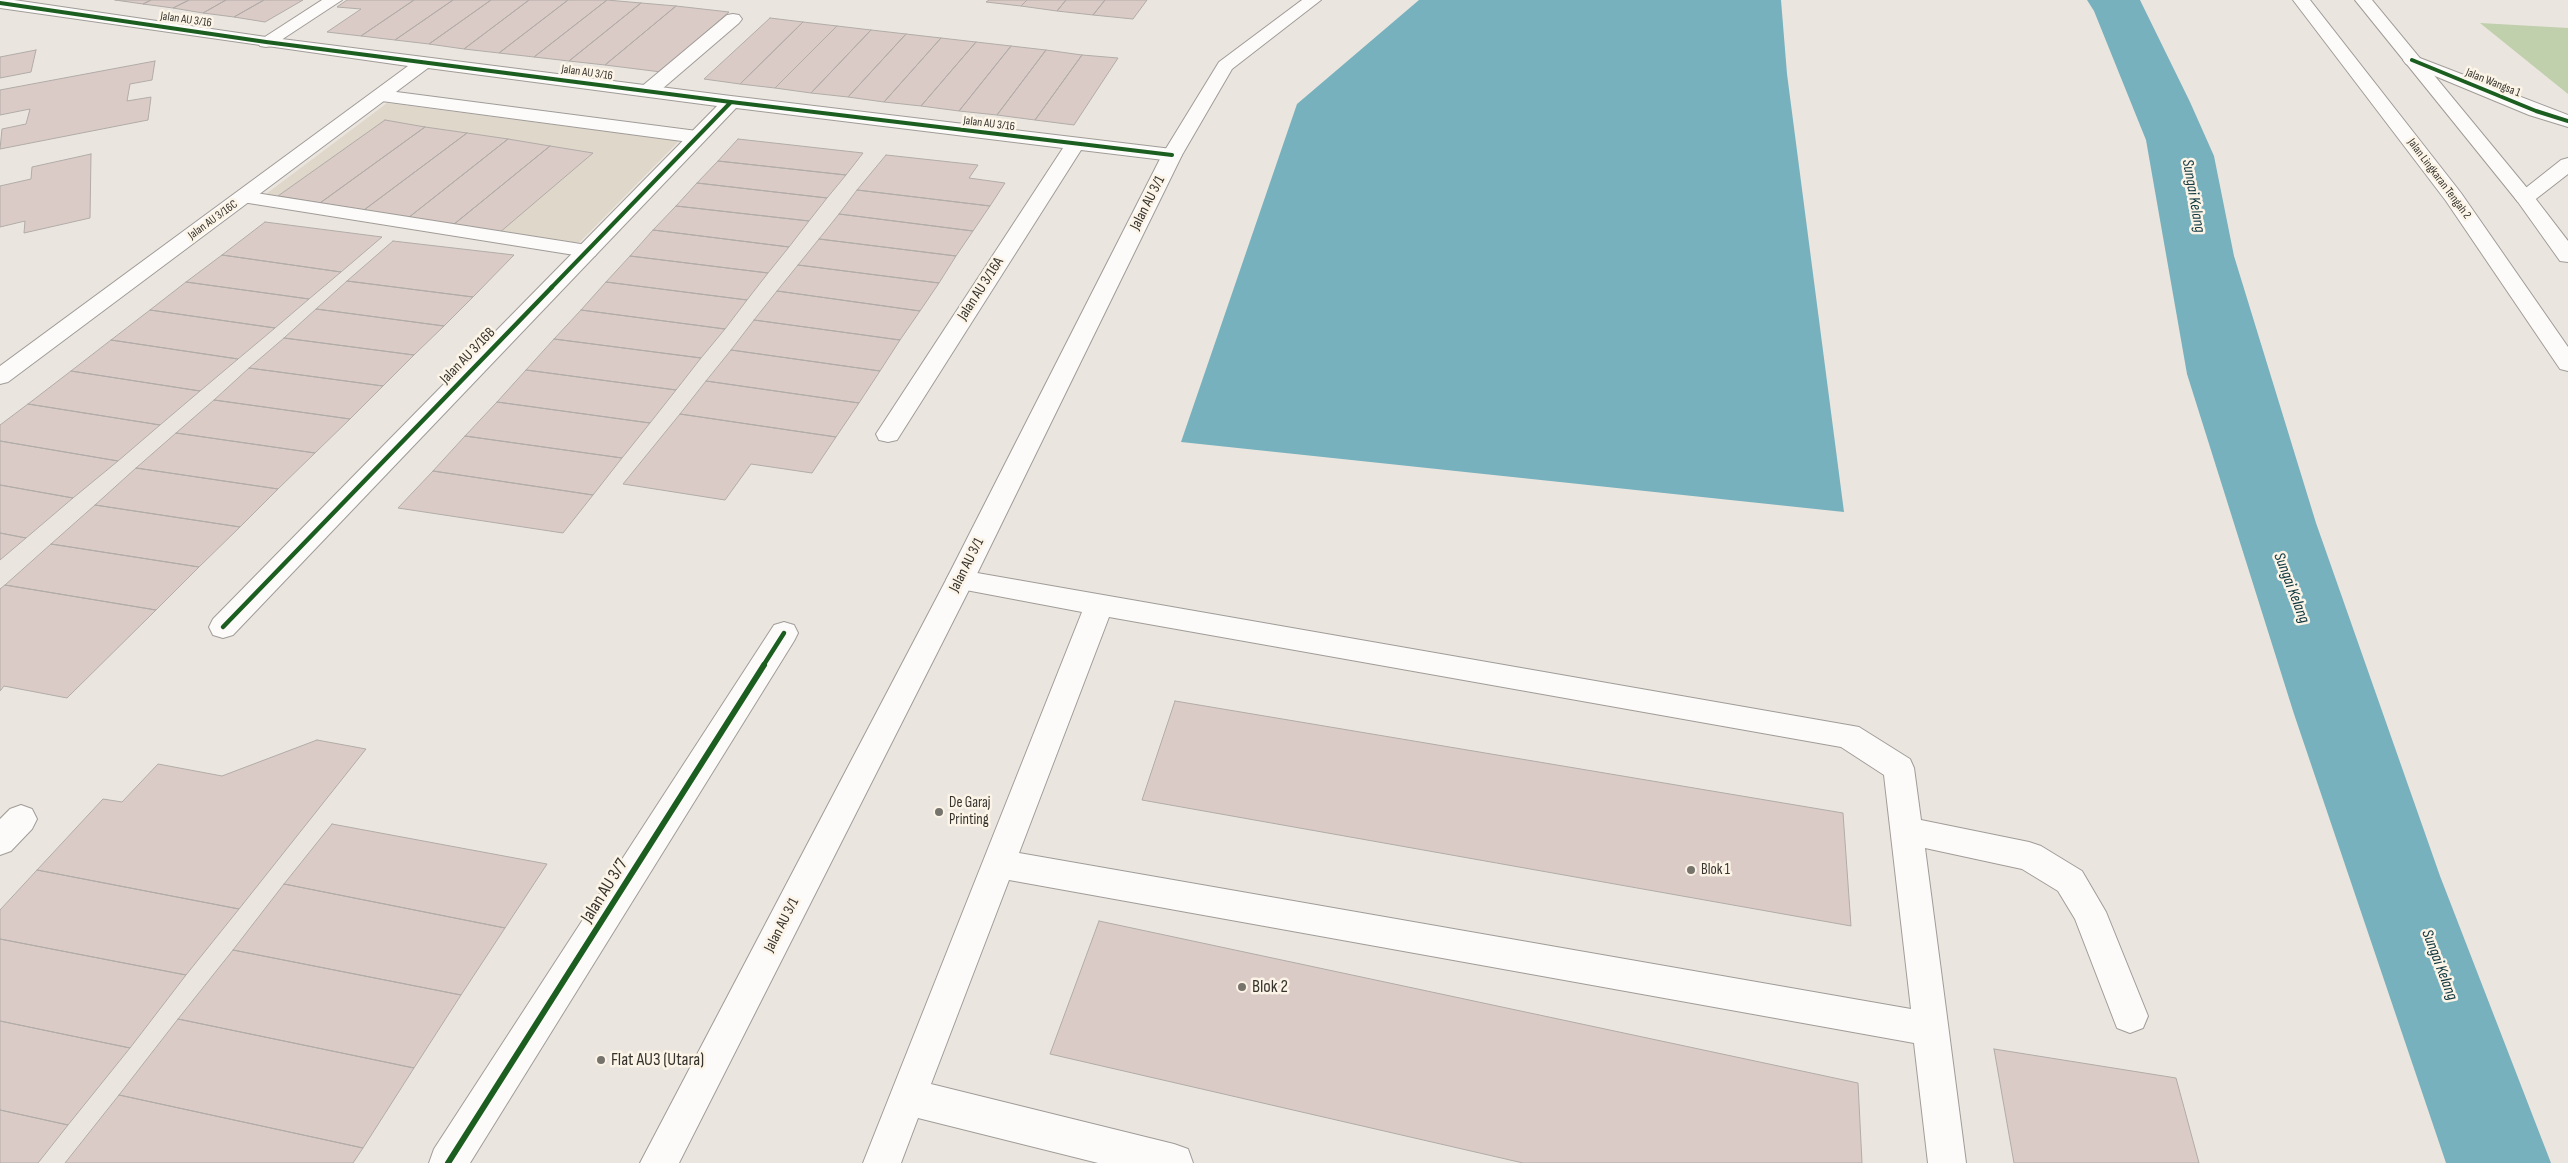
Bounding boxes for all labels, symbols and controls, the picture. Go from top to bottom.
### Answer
street label: Jalan AU 3/16 [159,9,213,31]
street label: Jalan AU 3/16 [560,62,614,84]
street label: Jalan Wangsa 1 [2463,65,2523,101]
street label: Jalan AU 3/16 [962,114,1016,134]
street label: Jalan Lingkaran Tengah 2 [2404,136,2474,222]
water label: Sungai Kelang [2177,158,2209,234]
street label: Jalan AU 3/1 [1127,173,1169,233]
street label: Jalan AU 3/16C [185,197,241,243]
street label: Jalan AU 3/16A [954,254,1008,324]
street label: Jalan AU 3/16B [437,324,499,388]
street label: Jalan AU 3/1 [946,535,988,595]
water label: Sungai Kelang [2269,550,2313,626]
place label: De Garaj Printing [949,794,991,829]
marker: De Garaj Printing [933,806,945,818]
street label: Jalan AU 3/7 [577,855,633,927]
place label: Blok 1 [1701,861,1730,879]
marker: Blok 1 [1685,864,1697,876]
street label: Jalan AU 3/1 [761,895,803,955]
water label: Sungai Kelang [2417,927,2461,1003]
place label: Blok 2 [1252,976,1288,998]
marker: Blok 2 [1236,981,1248,993]
place label: Flat AU3 (Utara) [611,1049,704,1071]
marker: Flat AU3 (Utara) [595,1054,607,1066]

